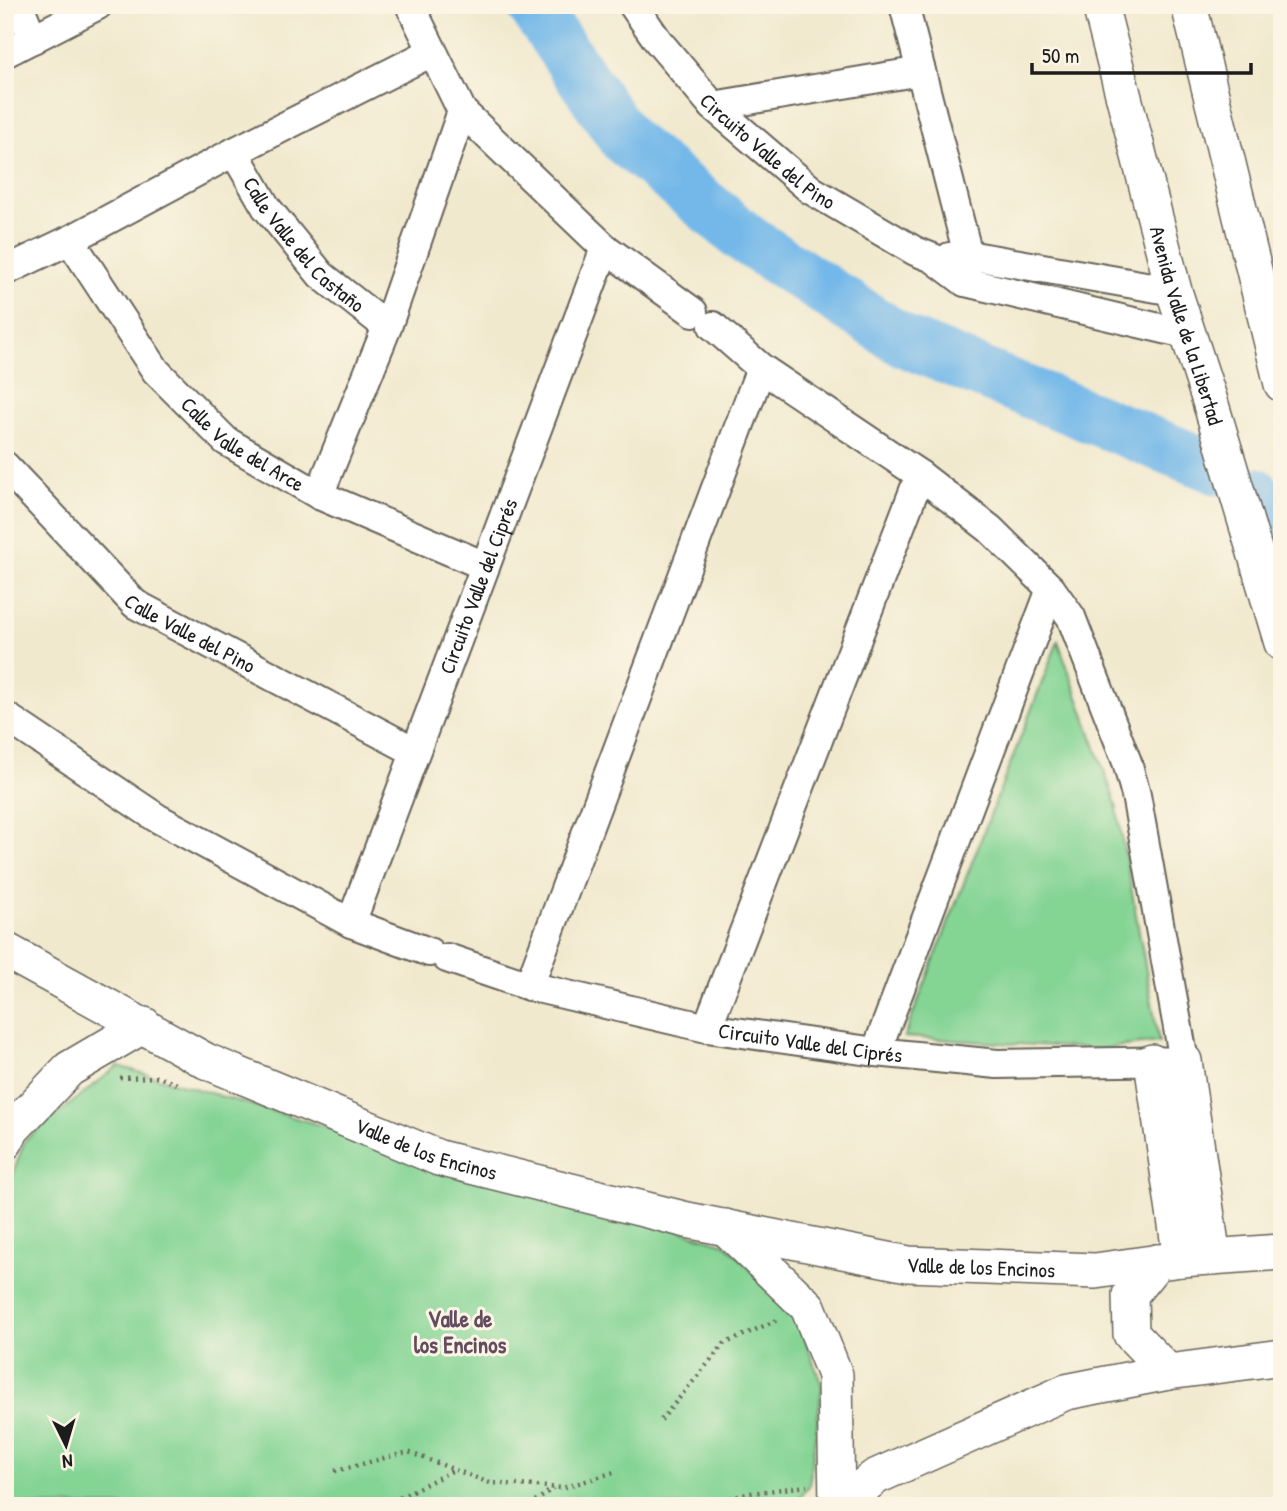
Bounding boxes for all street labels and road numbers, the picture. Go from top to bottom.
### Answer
street label: Circuito Valle del Pino [693,87,841,216]
street label: Calle Valle del Castaño [237,171,371,319]
street label: Avenida Valle de la Libertad [1143,223,1231,428]
street label: Calle Valle del Arce [175,390,310,498]
street label: Circuito Valle del Ciprés [432,494,524,678]
street label: Calle Valle del Pino [118,587,261,680]
street label: Circuito Valle del Ciprés [717,1015,904,1069]
street label: Valle de los Encinos [351,1110,500,1186]
street label: Valle de los Encinos [906,1249,1056,1284]

